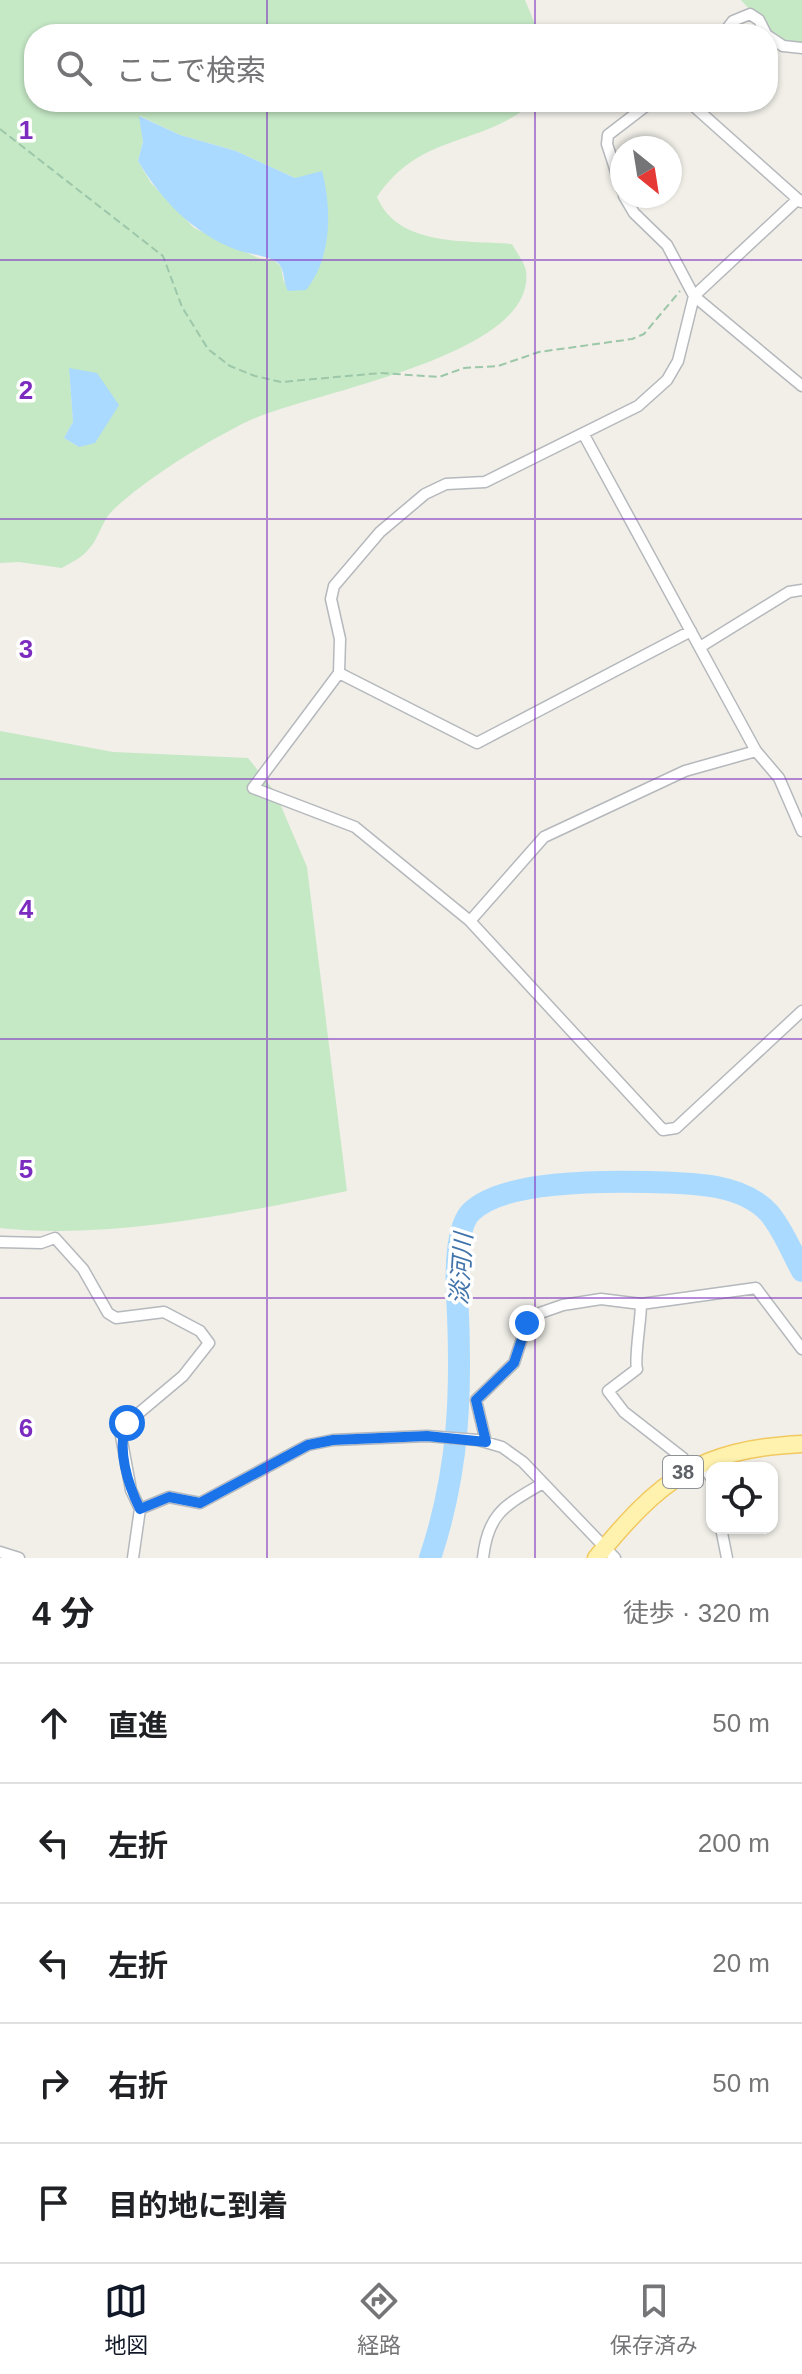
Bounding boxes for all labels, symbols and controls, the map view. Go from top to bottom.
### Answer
search box [24,24,778,112]
icon: search [52,46,96,90]
text: ここで検索 [116,54,266,87]
text: 1 [19,115,33,145]
north arrow [610,136,682,208]
text: 2 [19,375,33,405]
text: 3 [19,634,33,664]
text: 4 [19,894,34,924]
text: 5 [19,1154,33,1184]
water label: 淡河川 [445,1229,477,1306]
route end [509,1305,545,1341]
route start [109,1405,145,1441]
text: 6 [19,1413,33,1443]
road number: 38 [663,1456,703,1488]
map controls [706,1462,778,1534]
button: locate [706,1462,778,1534]
text: 4 分 [32,1594,94,1632]
text: 徒歩 · 320 m [623,1598,770,1628]
icon: ahead [32,1701,76,1745]
text: 50 m [712,1708,770,1738]
text: 直進 [108,1709,168,1742]
icon: left [32,1821,76,1865]
text: 200 m [698,1828,770,1858]
text: 左折 [108,1829,168,1862]
icon: left [32,1941,76,1985]
text: 20 m [712,1948,770,1978]
text: 左折 [108,1949,168,1982]
icon: right [32,2061,76,2105]
text: 50 m [712,2068,770,2098]
text: 右折 [108,2069,168,2102]
icon: arrive [32,2181,76,2225]
text: 目的地に到着 [108,2189,288,2222]
tab: 地図 [104,2279,148,2359]
tab: 経路 [357,2279,401,2359]
tab: 保存済み [610,2279,698,2359]

